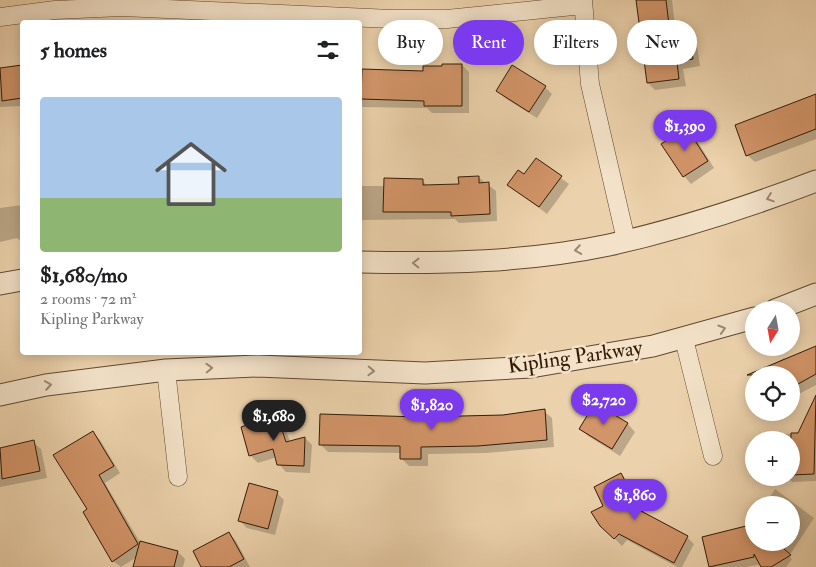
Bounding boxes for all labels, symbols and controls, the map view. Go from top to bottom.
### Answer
chip: Buy [378,20,443,65]
chip: Rent [453,20,524,65]
chip: Filters [534,20,617,65]
chip: New [627,20,697,65]
icon: filters [314,36,342,64]
text: 5 homes [40,37,107,64]
pin: $1,390 [644,110,726,152]
text: $1,390 [664,116,706,136]
icon: home [146,129,236,219]
one-way arrow [767,193,775,203]
one-way arrow [574,244,582,254]
one-way arrow [412,258,420,268]
text: $1,680/mo [40,262,127,289]
text: 2 rooms · 72 m² [40,289,136,309]
north arrow [745,301,800,356]
map controls [745,301,800,551]
text: Kipling Parkway [40,309,143,329]
one-way arrow [718,324,726,334]
street label: Kipling Parkway [506,334,645,380]
one-way arrow [205,363,213,374]
one-way arrow [368,365,376,376]
button: locate [745,366,800,421]
one-way arrow [43,381,52,391]
pin: $2,720 [563,384,645,426]
pin: $1,820 [391,388,473,431]
text: $2,720 [582,390,626,410]
text: $1,820 [411,395,453,415]
pin: $1,680 [233,400,315,442]
text: $1,680 [253,406,295,426]
button: + [745,431,800,486]
pin: $1,860 [594,478,676,521]
text: $1,860 [614,485,656,505]
button: − [745,496,800,551]

